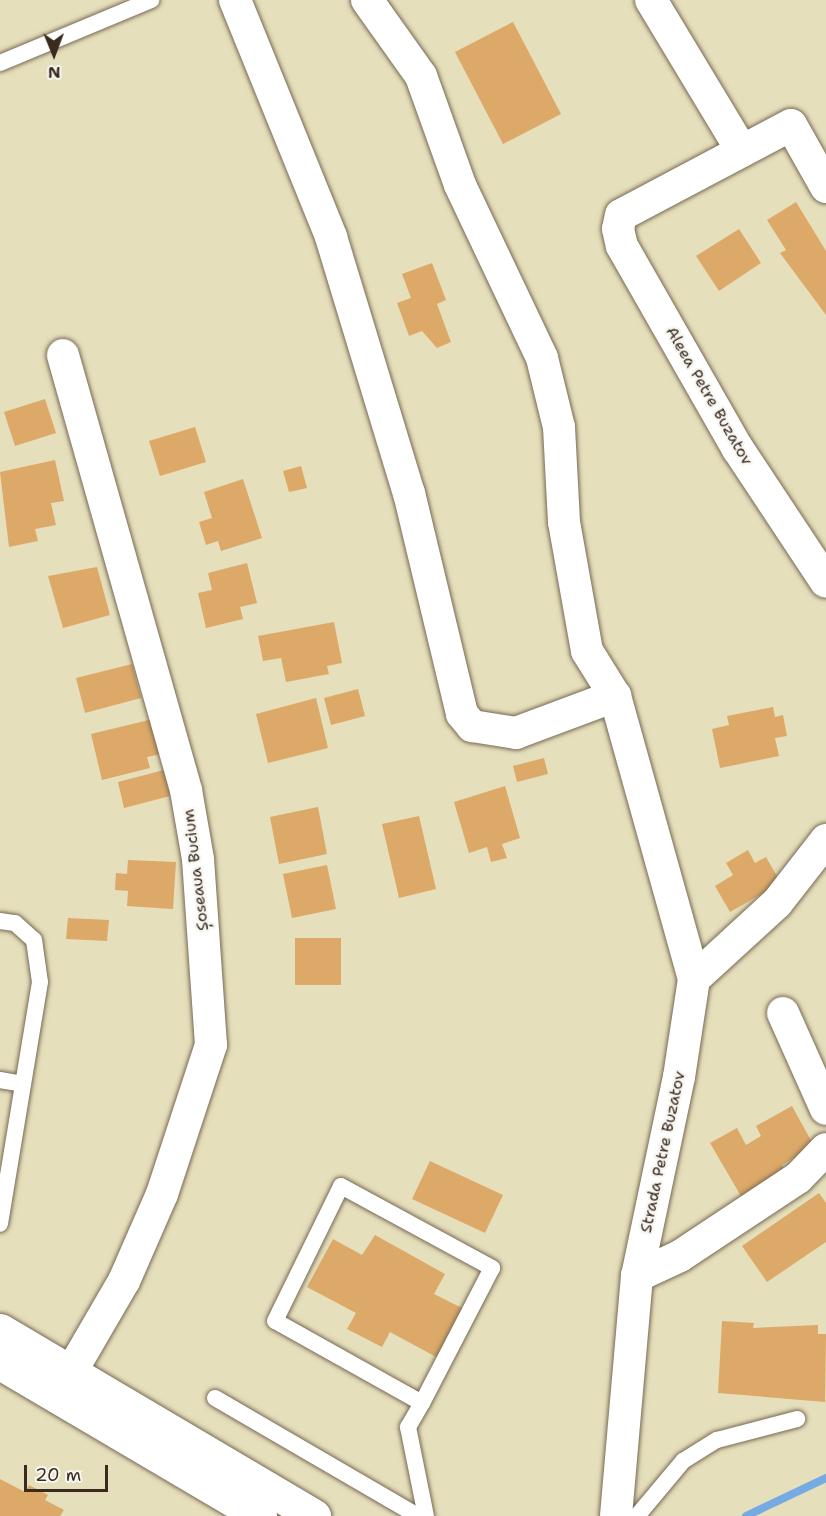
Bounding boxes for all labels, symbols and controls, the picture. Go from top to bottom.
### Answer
north arrow [24,24,84,84]
text: N [48,62,61,83]
street label: Aleea Petre Buzatov [661,323,757,469]
street label: Șoseaua Bucium [179,808,213,932]
street label: Strada Petre Buzatov [636,1069,690,1235]
scale bar [27,1453,111,1491]
text: 20 m [35,1463,81,1487]

